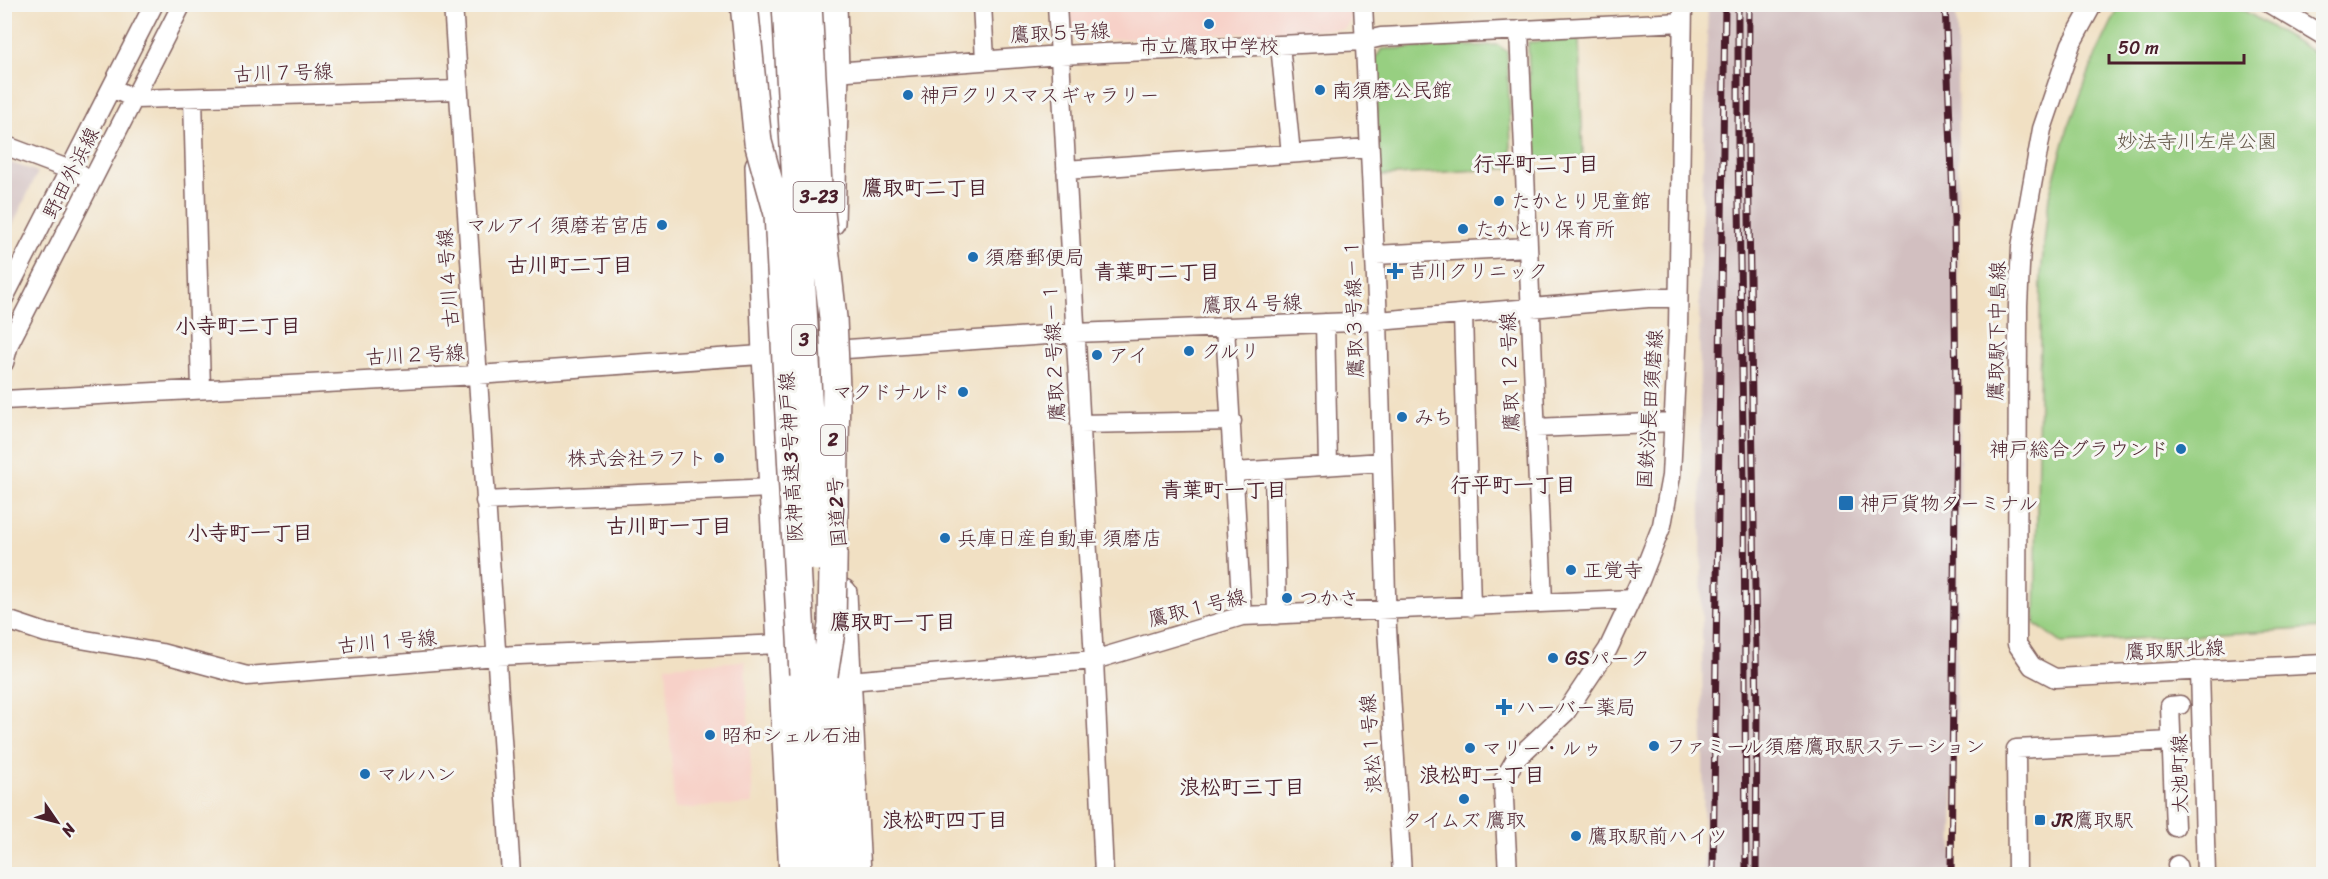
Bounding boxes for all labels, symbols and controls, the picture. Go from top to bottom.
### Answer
street label: 鷹取５号線 [1009,13,1111,53]
marker: 市立鷹取中学校 [1202,17,1216,31]
scale bar [2109,27,2244,65]
place label: 市立鷹取中学校 [1139,29,1279,64]
text: 50 m [2118,32,2159,64]
street label: 古川７号線 [232,54,334,92]
place label: 南須磨公民館 [1332,73,1452,108]
place label: 神戸クリスマスギャラリー [920,78,1160,113]
marker: 南須磨公民館 [1313,83,1327,97]
marker: 神戸クリスマスギャラリー [901,88,915,102]
street label: 野田外浜線 [33,121,109,225]
park label: 妙法寺川左岸公園 [2117,124,2277,159]
district label: 行平町二丁目 [1473,145,1599,183]
district label: 鷹取町二丁目 [862,169,988,207]
road number: 3-23 [794,182,844,212]
place label: たかとり児童館 [1511,184,1651,219]
marker: たかとり児童館 [1492,194,1506,208]
place label: マルアイ 須磨若宮店 [466,208,650,243]
place label: たかとり保育所 [1475,212,1615,247]
marker: マルアイ 須磨若宮店 [655,218,669,232]
marker: たかとり保育所 [1456,222,1470,236]
street label: 古川４号線 [427,227,469,329]
street label: 鷹取３号線－１ [1334,237,1374,379]
place label: 須磨郵便局 [985,240,1085,275]
district label: 古川町二丁目 [507,246,633,284]
marker: 須磨郵便局 [966,250,980,264]
district label: 青葉町二丁目 [1094,253,1220,291]
place label: 吉川クリニック [1408,254,1548,289]
street label: 鷹取駅下中島線 [1978,261,2016,401]
marker: 吉川クリニック [1386,262,1404,280]
street label: 鷹取２号線－１ [1033,281,1075,423]
street label: 鷹取４号線 [1201,285,1303,323]
district label: 小寺町二丁目 [175,307,301,345]
street label: 鷹取１２号線 [1490,311,1530,433]
road number: 3 [792,325,816,355]
street label: 国鉄沿長田須磨線 [1627,328,1673,490]
place label: クルリ [1201,334,1260,369]
street label: 古川２号線 [364,335,466,375]
place label: アイ [1109,338,1148,373]
marker: クルリ [1182,344,1196,358]
marker: アイ [1090,348,1104,362]
street label: 阪神高速3号神戸線 [769,371,813,543]
place label: マクドナルド [833,375,951,410]
marker: マクドナルド [956,385,970,399]
place label: みち [1414,400,1453,435]
marker: みち [1395,410,1409,424]
road number: 2 [821,425,845,455]
place label: 神戸総合グラウンド [1989,432,2169,467]
place label: 株式会社ラフト [567,441,707,476]
marker: 神戸総合グラウンド [2174,442,2188,456]
marker: 株式会社ラフト [712,451,726,465]
district label: 行平町一丁目 [1450,466,1576,504]
district label: 青葉町一丁目 [1161,471,1287,509]
street label: 国道2号 [817,475,857,549]
place label: 神戸貨物ターミナル [1860,486,2038,521]
marker: 神戸貨物ターミナル [1837,494,1855,512]
district label: 古川町一丁目 [606,507,732,545]
district label: 小寺町一丁目 [187,514,313,552]
place label: 兵庫日産自動車 須磨店 [957,521,1162,556]
marker: 兵庫日産自動車 須磨店 [938,531,952,545]
place label: 正覚寺 [1583,553,1643,588]
marker: 正覚寺 [1564,563,1578,577]
street label: 鷹取１号線 [1144,579,1250,637]
place label: つかさ [1299,581,1359,616]
marker: つかさ [1280,591,1294,605]
district label: 鷹取町一丁目 [830,603,956,641]
street label: 古川１号線 [336,620,438,664]
street label: 鷹取駅北線 [2124,630,2226,670]
place label: GSパーク [1565,641,1650,676]
marker: GSパーク [1546,651,1560,665]
place label: ハーバー薬局 [1516,690,1636,725]
street label: 浪松１号線 [1350,693,1392,795]
marker: ハーバー薬局 [1497,700,1511,714]
place label: 昭和シェル石油 [722,718,862,753]
marker: 昭和シェル石油 [703,728,717,742]
place label: ファミール須磨鷹取駅ステーション [1666,729,1985,764]
place label: マリー・ルゥ [1482,731,1602,766]
street label: 大池町線 [2162,734,2198,814]
marker: ファミール須磨鷹取駅ステーション [1647,739,1661,753]
marker: マリー・ルゥ [1463,741,1477,755]
district label: 浪松町二丁目 [1419,756,1545,794]
place label: マルハン [377,757,456,792]
marker: マルハン [358,767,372,781]
district label: 浪松町三丁目 [1179,768,1305,806]
north arrow [27,792,87,852]
marker: タイムズ 鷹取 [1457,792,1471,806]
district label: 浪松町四丁目 [882,801,1008,839]
place label: タイムズ 鷹取 [1402,803,1526,838]
place label: JR鷹取駅 [2051,803,2134,838]
marker: JR鷹取駅 [2033,813,2047,827]
text: N [53,817,85,844]
place label: 鷹取駅前ハイツ [1588,819,1728,854]
marker: 鷹取駅前ハイツ [1569,829,1583,843]

